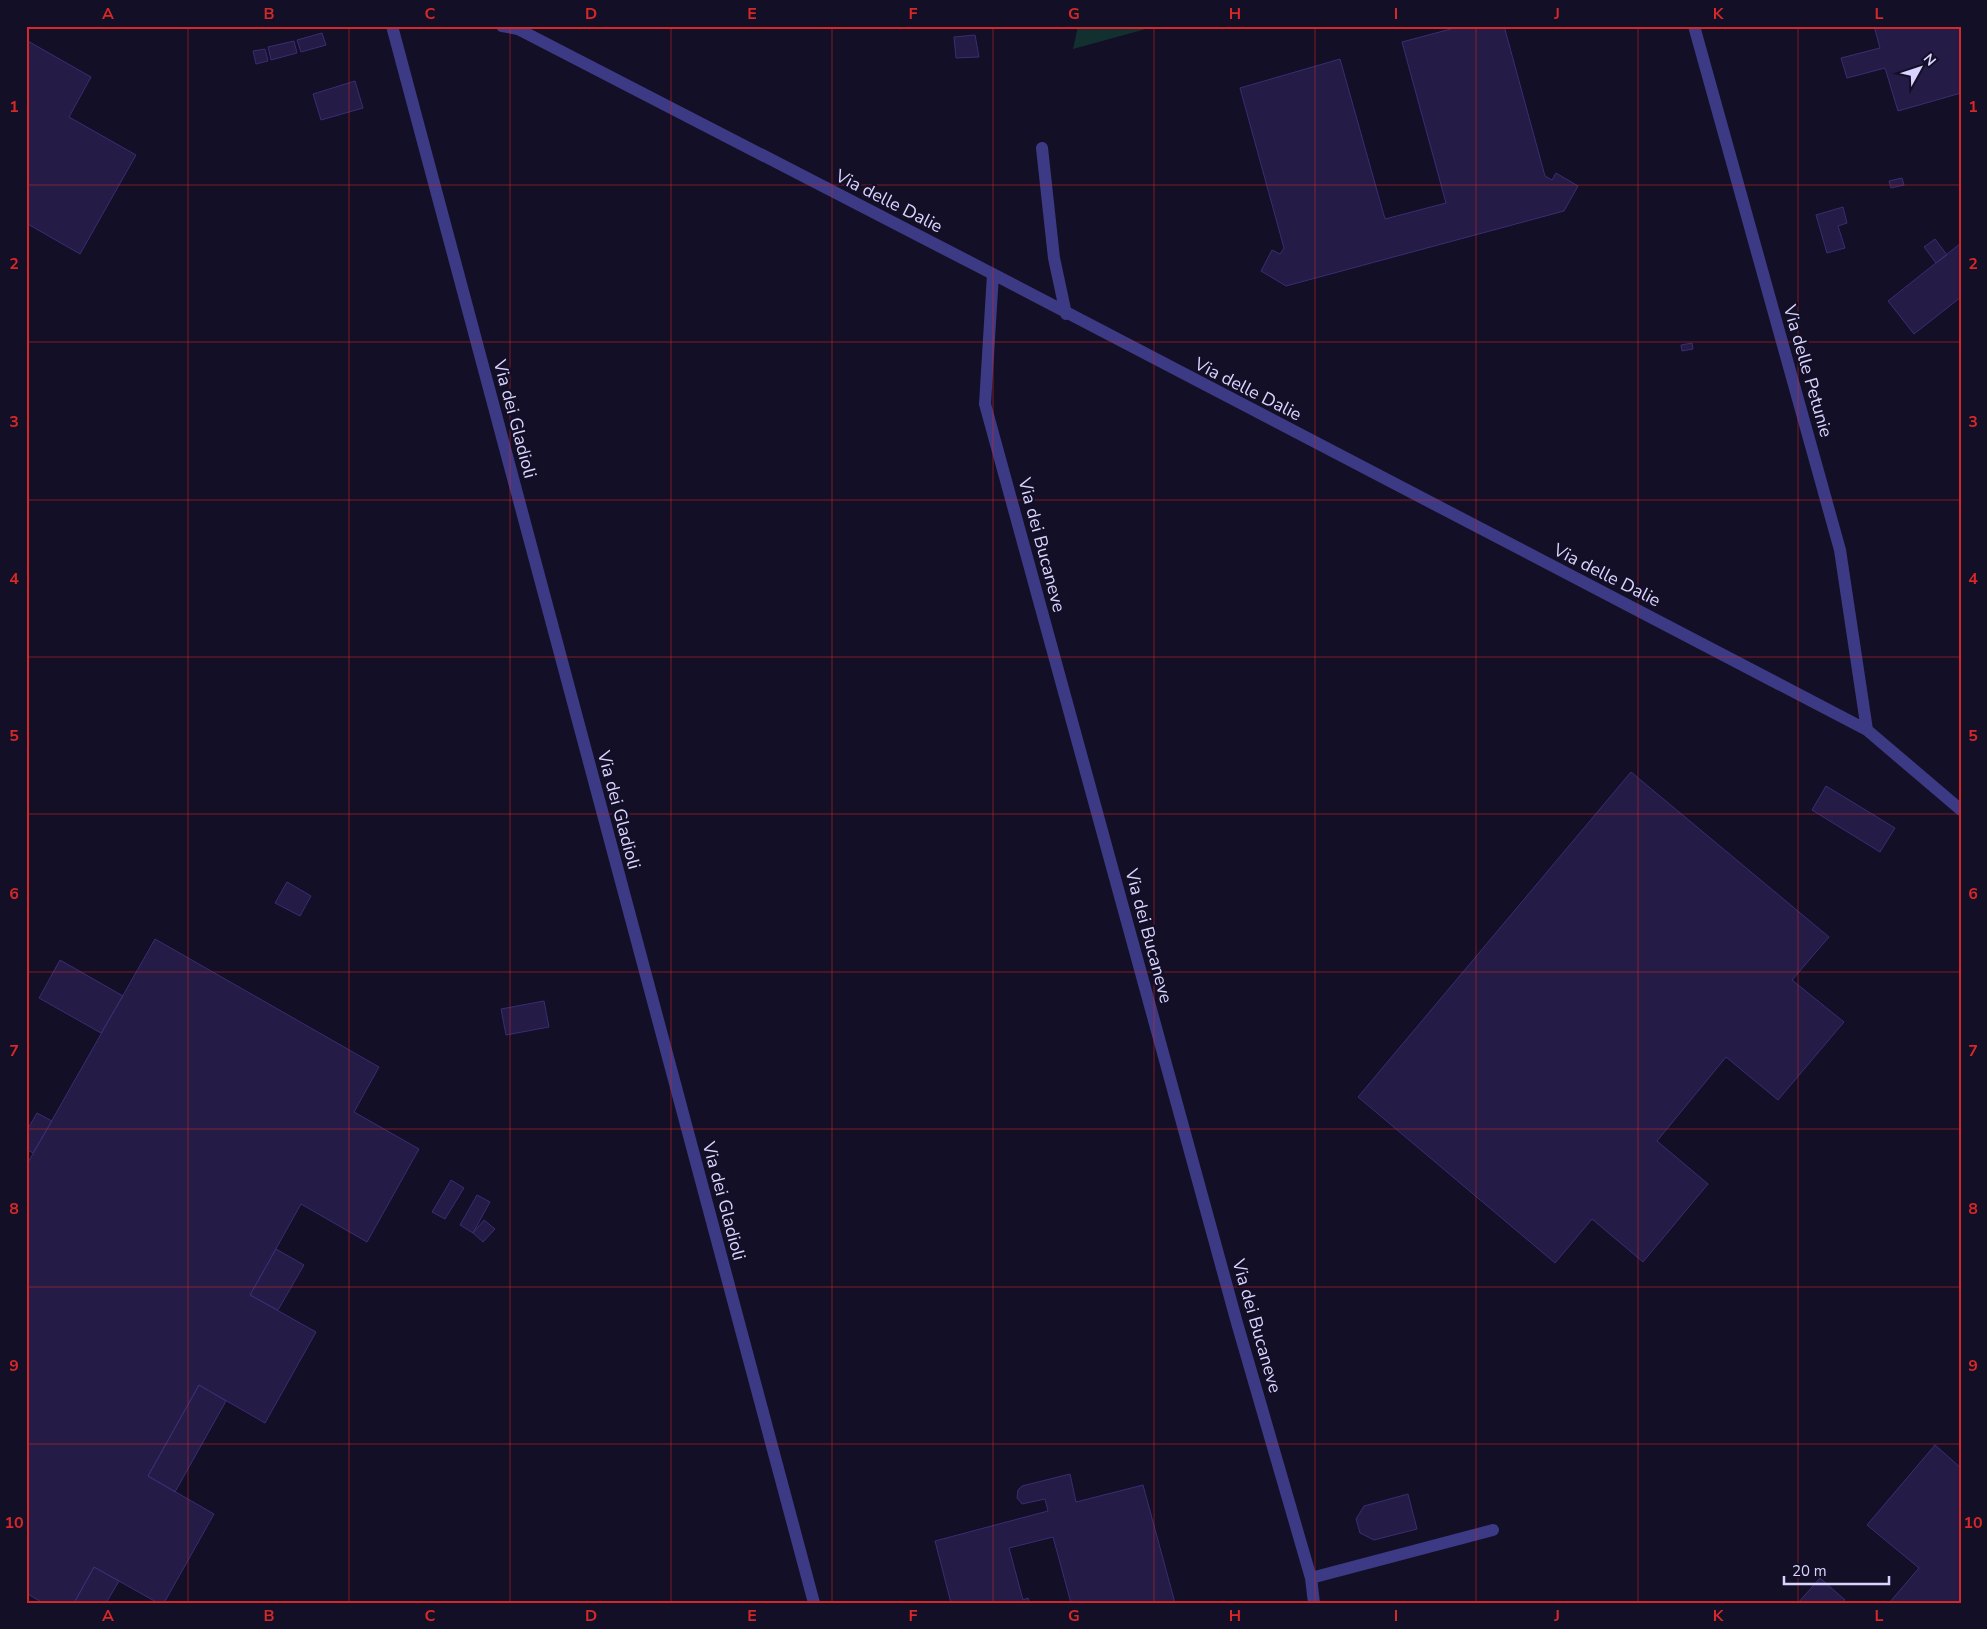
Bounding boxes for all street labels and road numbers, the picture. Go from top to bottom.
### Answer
street label: Via delle Dalie [830,163,947,238]
street label: Via delle Petunie [1777,301,1838,440]
street label: Via delle Dalie [1189,351,1306,426]
street label: Via dei Gladioli [487,356,542,481]
street label: Via dei Bucaneve [1012,474,1071,615]
street label: Via delle Dalie [1548,537,1665,612]
street label: Via dei Gladioli [591,747,646,872]
street label: Via dei Bucaneve [1119,865,1178,1006]
street label: Via dei Gladioli [696,1138,751,1263]
street label: Via dei Bucaneve [1226,1255,1288,1396]

